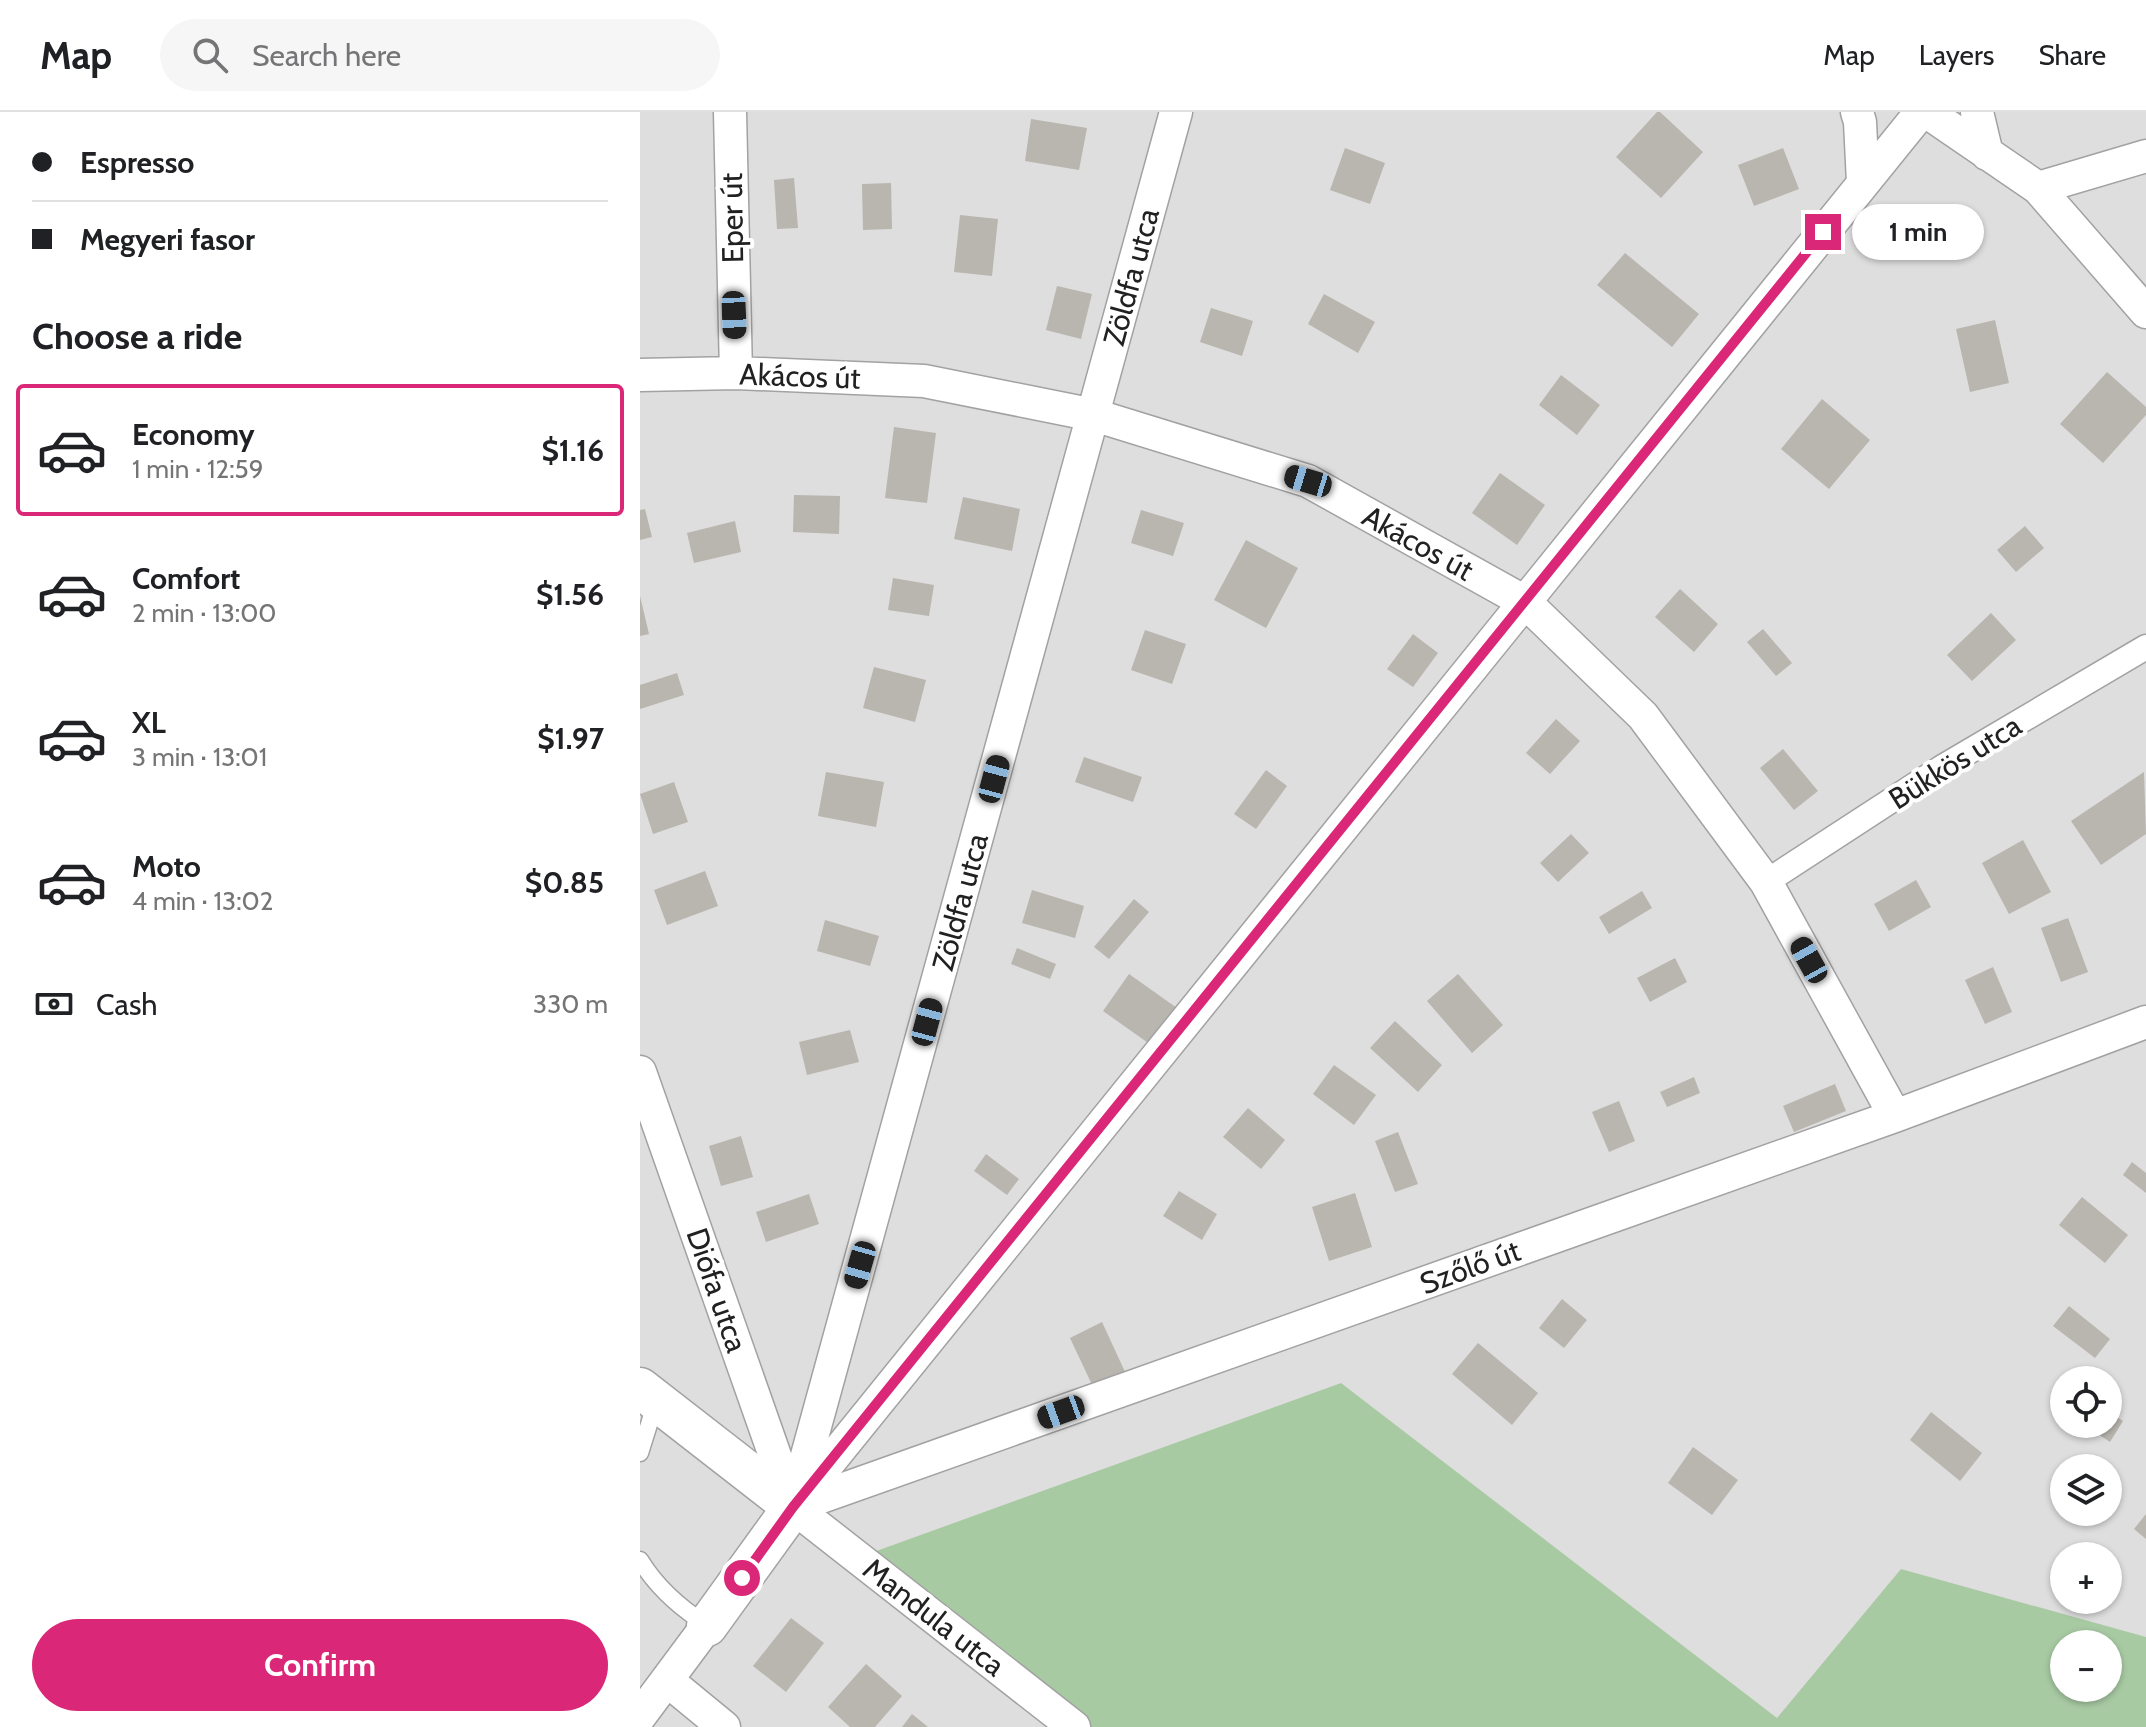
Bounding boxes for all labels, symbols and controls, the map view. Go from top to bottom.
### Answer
search box [160,19,720,91]
text: Map [40,32,112,79]
icon: search [188,33,232,77]
text: Search here [252,37,401,74]
text: Map [1823,38,1875,72]
text: Layers [1919,38,1994,72]
text: Share [2038,38,2106,72]
text: Espresso [80,144,194,181]
street label: Eper út [713,172,751,264]
street label: Zöldfa utca [1095,204,1167,350]
callout: 1 min [1851,204,1983,260]
route end [1805,214,1841,250]
text: 1 min [1889,216,1947,248]
text: Megyeri fasor [80,221,255,258]
car [721,291,747,339]
text: Choose a ride [32,314,242,358]
street label: Akácos út [739,355,861,397]
icon: car [36,414,108,486]
text: Economy [132,416,255,453]
text: $1.16 [541,432,604,469]
text: 1 min · 12:59 [132,453,263,485]
car [1282,463,1334,499]
street label: Akácos út [1356,497,1480,589]
icon: car [36,558,108,630]
text: Comfort [132,560,240,597]
text: $1.56 [536,576,604,613]
text: 2 min · 13:00 [132,597,276,629]
icon: car [36,702,108,774]
text: XL [132,704,166,741]
street label: Bükkös utca [1882,706,2029,817]
text: $1.97 [537,720,604,757]
text: 3 min · 13:01 [132,741,267,773]
car [976,753,1012,805]
street label: Zöldfa utca [924,829,996,975]
icon: car [36,846,108,918]
text: Moto [132,848,201,885]
text: $0.85 [525,864,604,901]
text: 4 min · 13:02 [132,885,273,917]
car [1787,933,1831,987]
icon: cash [32,982,76,1026]
text: Cash [96,986,158,1023]
text: 330 m [533,988,608,1020]
car [909,996,945,1048]
street label: Diófa utca [679,1223,756,1358]
street label: Szőlő út [1415,1232,1525,1302]
car [842,1239,878,1291]
map controls [2050,1366,2122,1702]
button: locate [2050,1366,2122,1438]
car [1034,1393,1088,1431]
button: layers [2050,1454,2122,1526]
button: + [2050,1542,2122,1614]
street label: Mandula utca [856,1550,1013,1684]
route start [724,1560,760,1596]
button: Confirm [32,1619,608,1711]
button: − [2050,1630,2122,1702]

